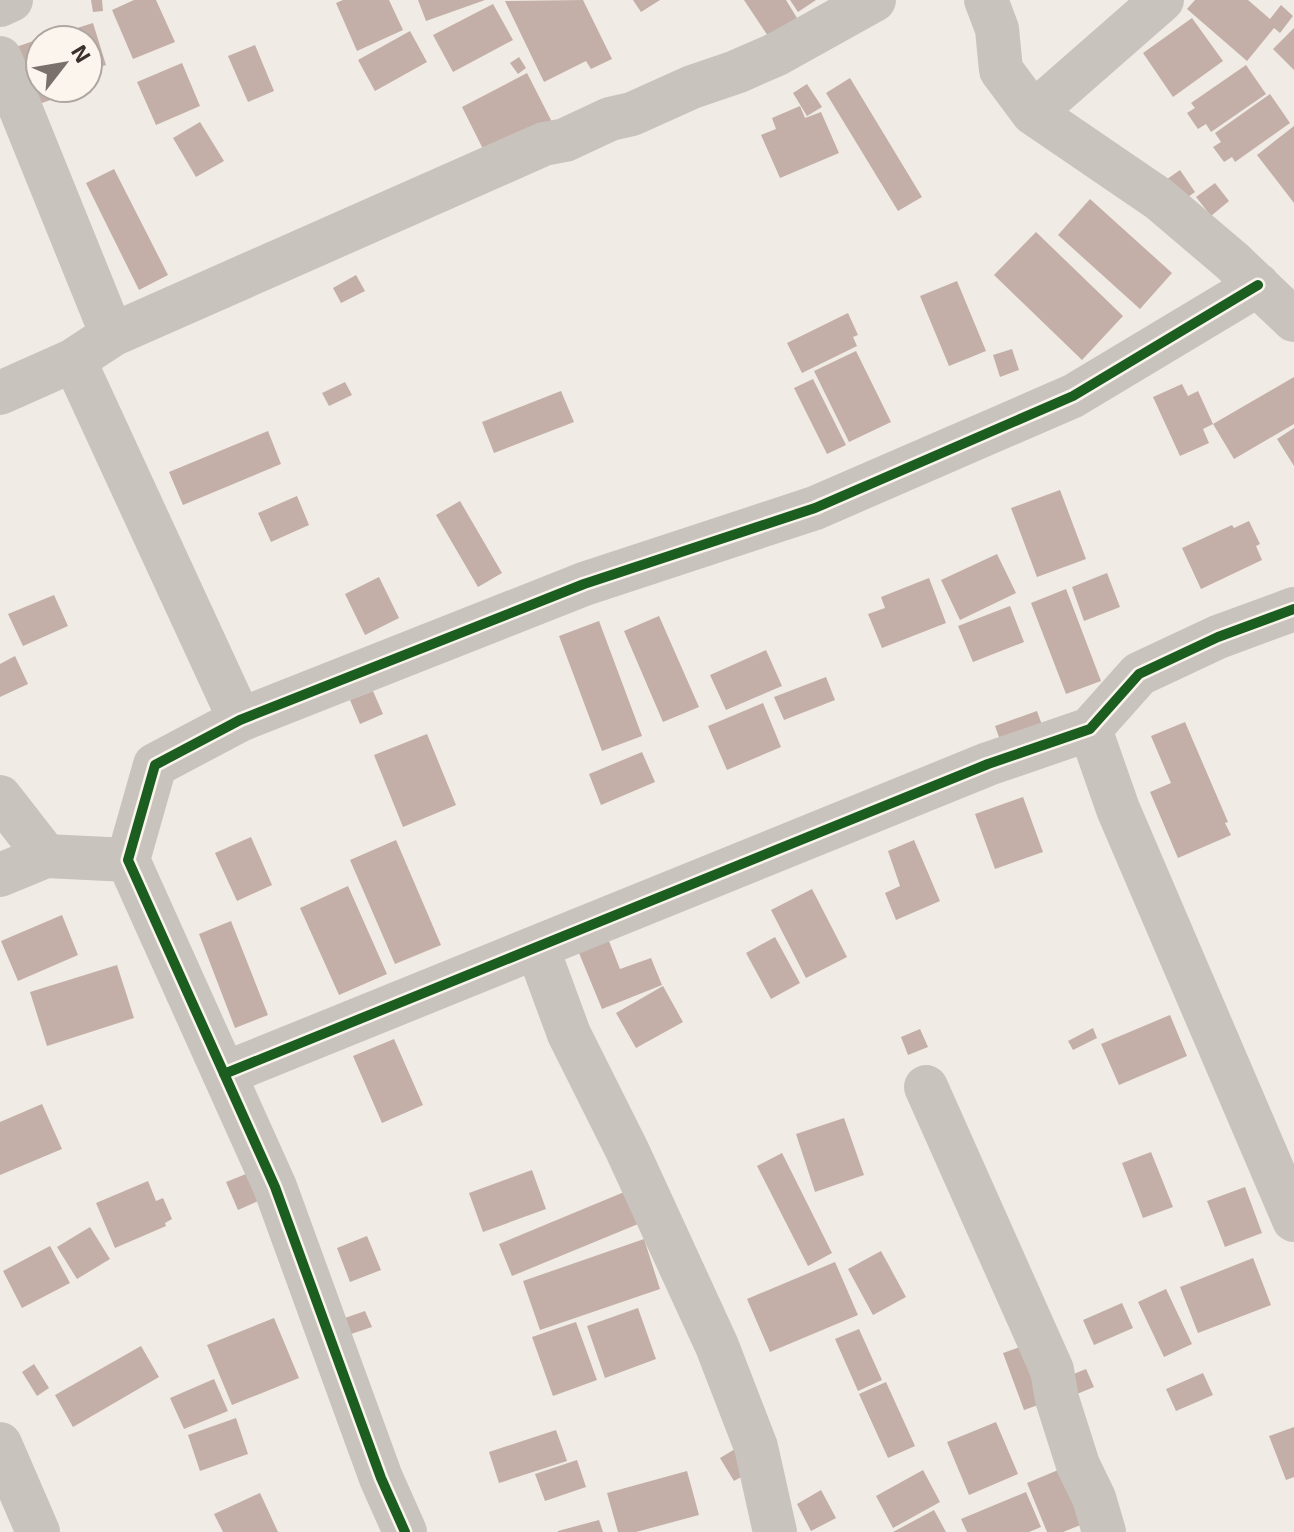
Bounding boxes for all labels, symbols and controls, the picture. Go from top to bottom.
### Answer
north arrow [24,24,104,104]
text: N [67,40,97,67]

